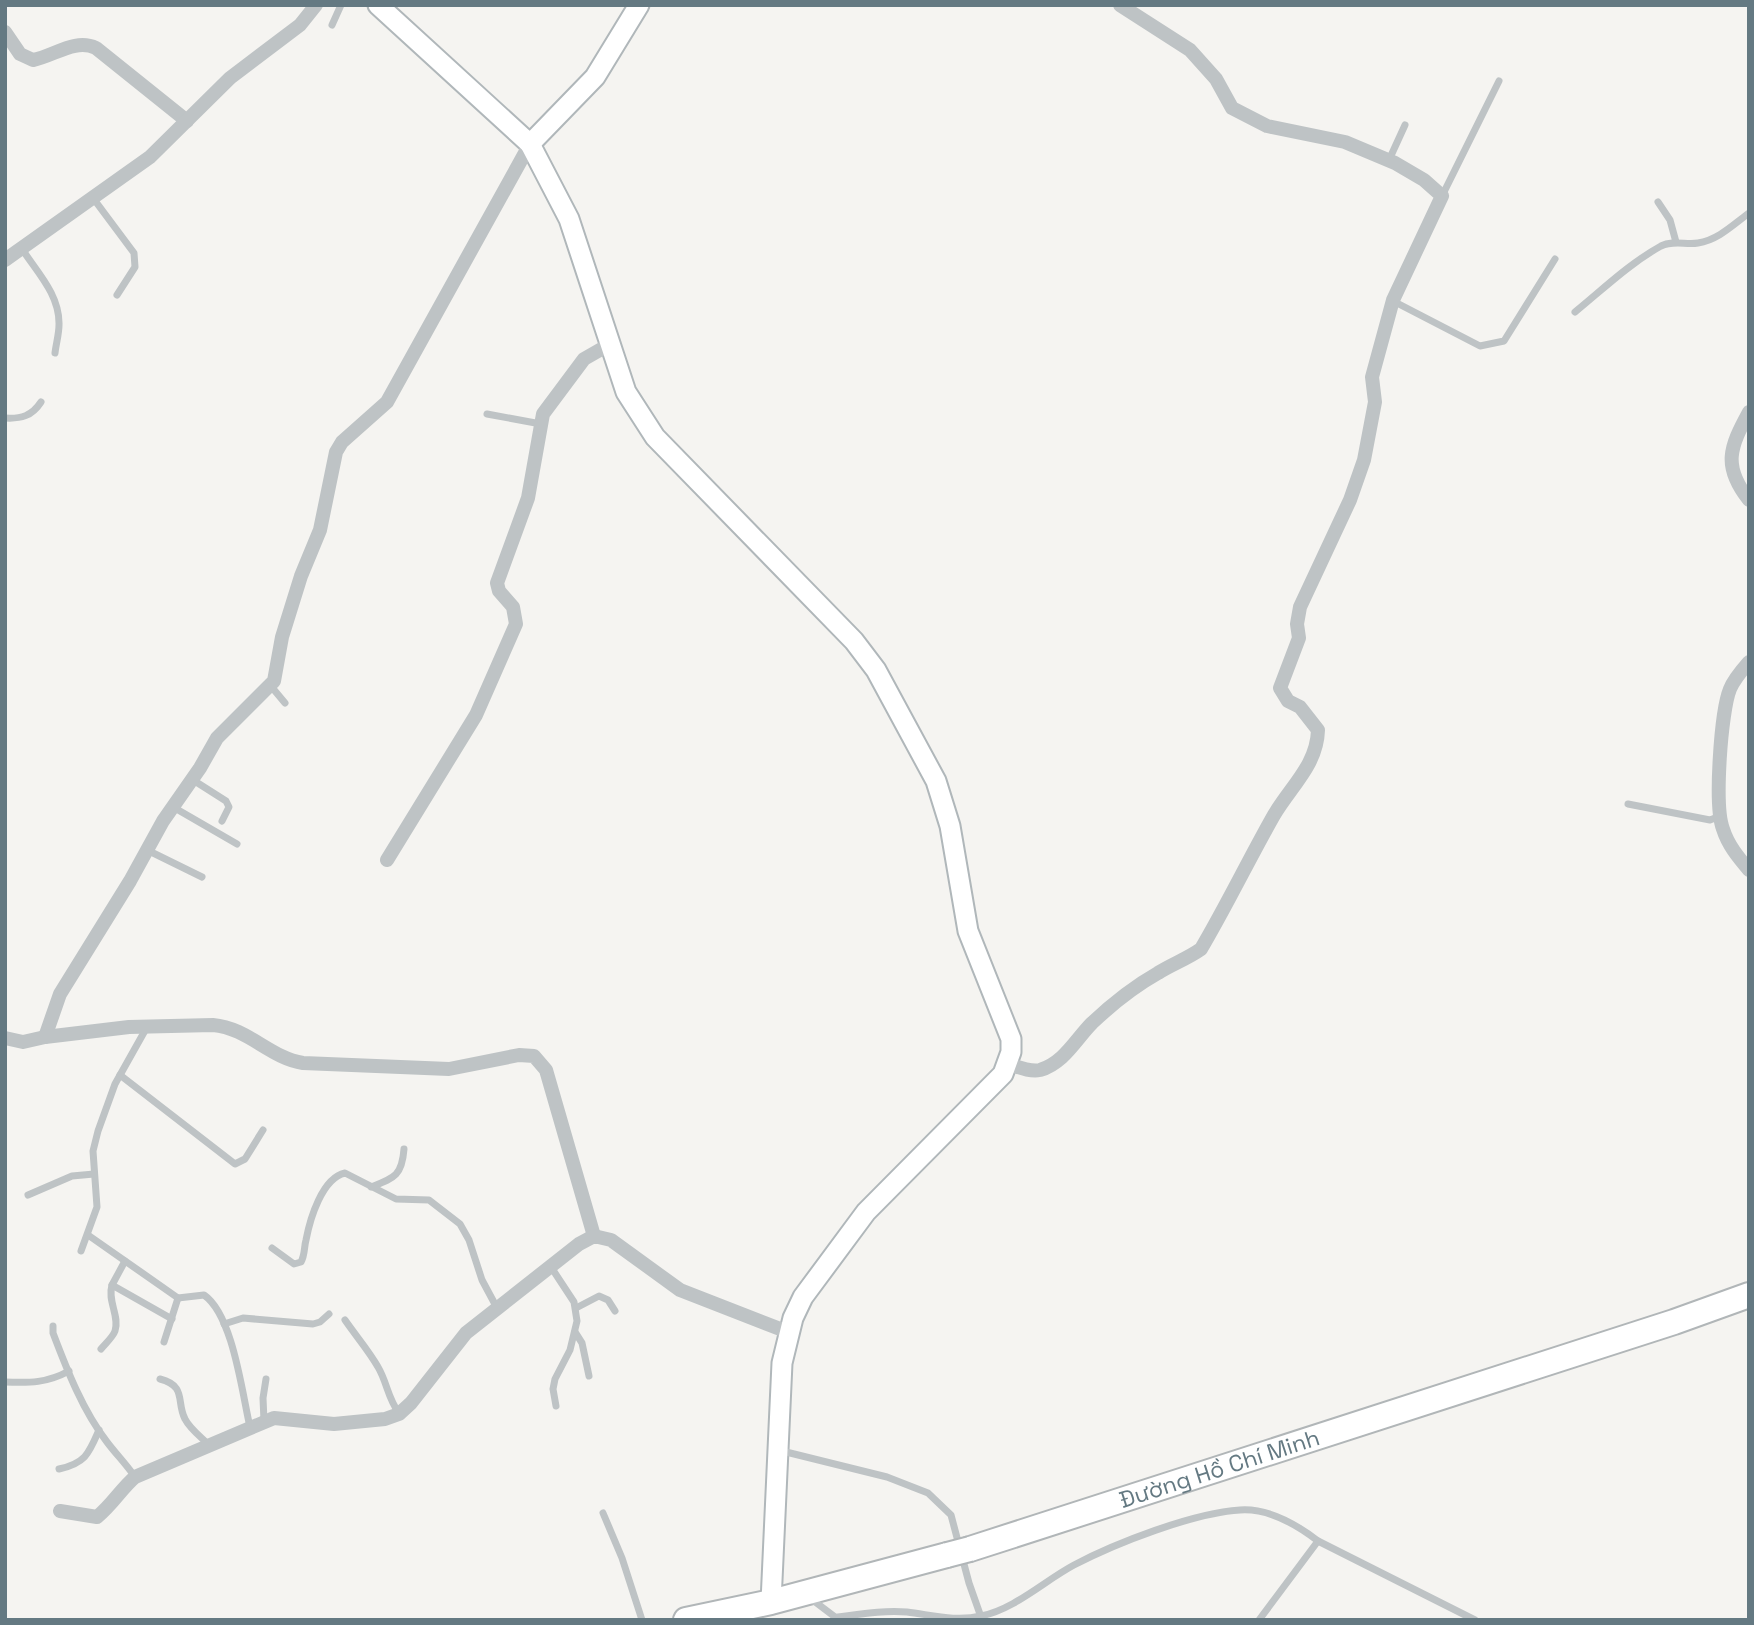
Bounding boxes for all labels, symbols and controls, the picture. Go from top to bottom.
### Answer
street label: Đường Hồ Chí Minh [1115,1422,1323,1515]

